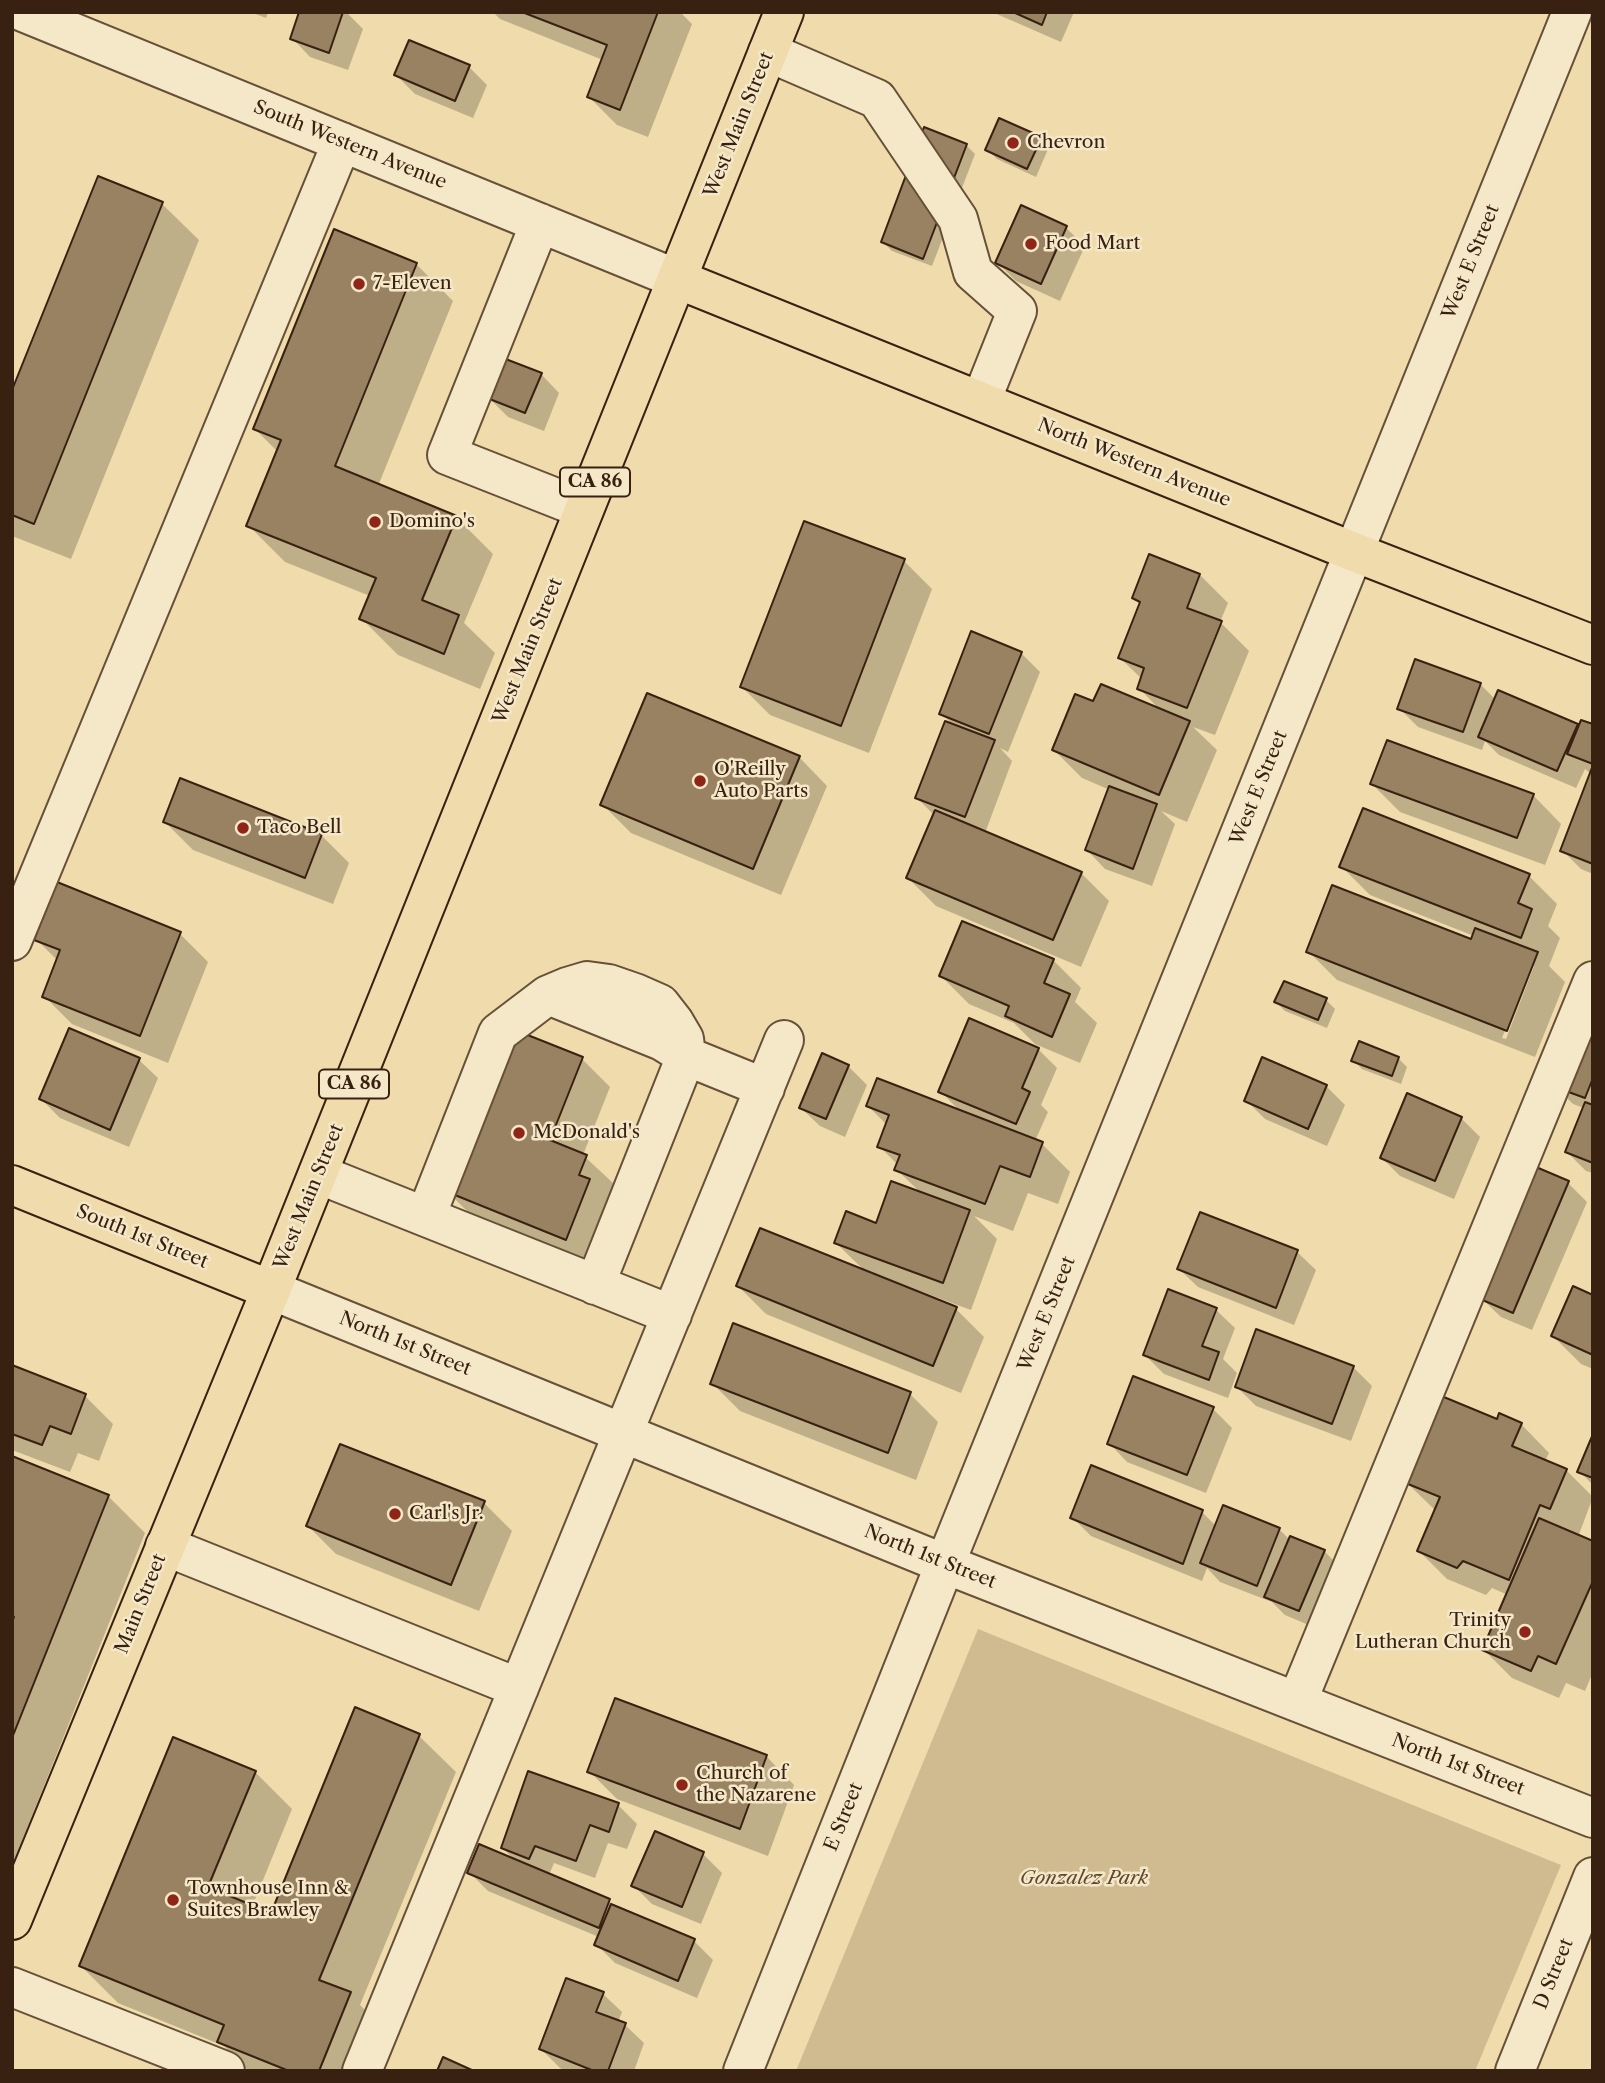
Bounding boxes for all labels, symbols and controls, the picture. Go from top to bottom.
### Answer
street label: West Main Street [699,49,779,201]
street label: South Western Avenue [250,96,450,194]
place label: Chevron [1027,132,1105,154]
marker: Chevron [1005,135,1021,151]
street label: West E Street [1438,201,1504,323]
place label: Food Mart [1045,233,1140,255]
marker: Food Mart [1023,236,1039,252]
place label: 7-Eleven [373,273,452,295]
marker: 7-Eleven [351,276,367,292]
street label: North Western Avenue [1034,414,1234,512]
road number: CA 86 [560,468,630,496]
place label: Domino's [389,511,475,533]
marker: Domino's [367,514,383,530]
street label: West Main Street [488,575,568,727]
street label: West E Street [1226,727,1292,849]
place label: O'Reilly Auto Parts [714,759,808,803]
marker: O'Reilly Auto Parts [692,773,708,789]
place label: Taco Bell [257,817,341,839]
marker: Taco Bell [235,820,251,836]
road number: CA 86 [319,1070,389,1098]
street label: West Main Street [269,1121,349,1273]
place label: McDonald's [533,1122,640,1144]
marker: McDonald's [511,1125,527,1141]
street label: South 1st Street [73,1200,211,1274]
street label: West E Street [1014,1253,1080,1375]
street label: North 1st Street [336,1307,474,1381]
place label: Carl's Jr. [409,1503,484,1525]
marker: Carl's Jr. [387,1506,403,1522]
street label: North 1st Street [861,1520,999,1594]
street label: Main Street [111,1551,171,1657]
place label: Trinity Lutheran Church [1355,1610,1511,1654]
marker: Trinity Lutheran Church [1517,1624,1533,1640]
street label: North 1st Street [1388,1729,1528,1801]
place label: Church of the Nazarene [696,1763,816,1807]
marker: Church of the Nazarene [674,1777,690,1793]
street label: E Street [820,1779,868,1855]
park label: Gonzalez Park [1020,1868,1148,1890]
place label: Townhouse Inn & Suites Brawley [187,1878,349,1922]
marker: Townhouse Inn & Suites Brawley [165,1892,181,1908]
street label: D Street [1530,1935,1578,2013]

